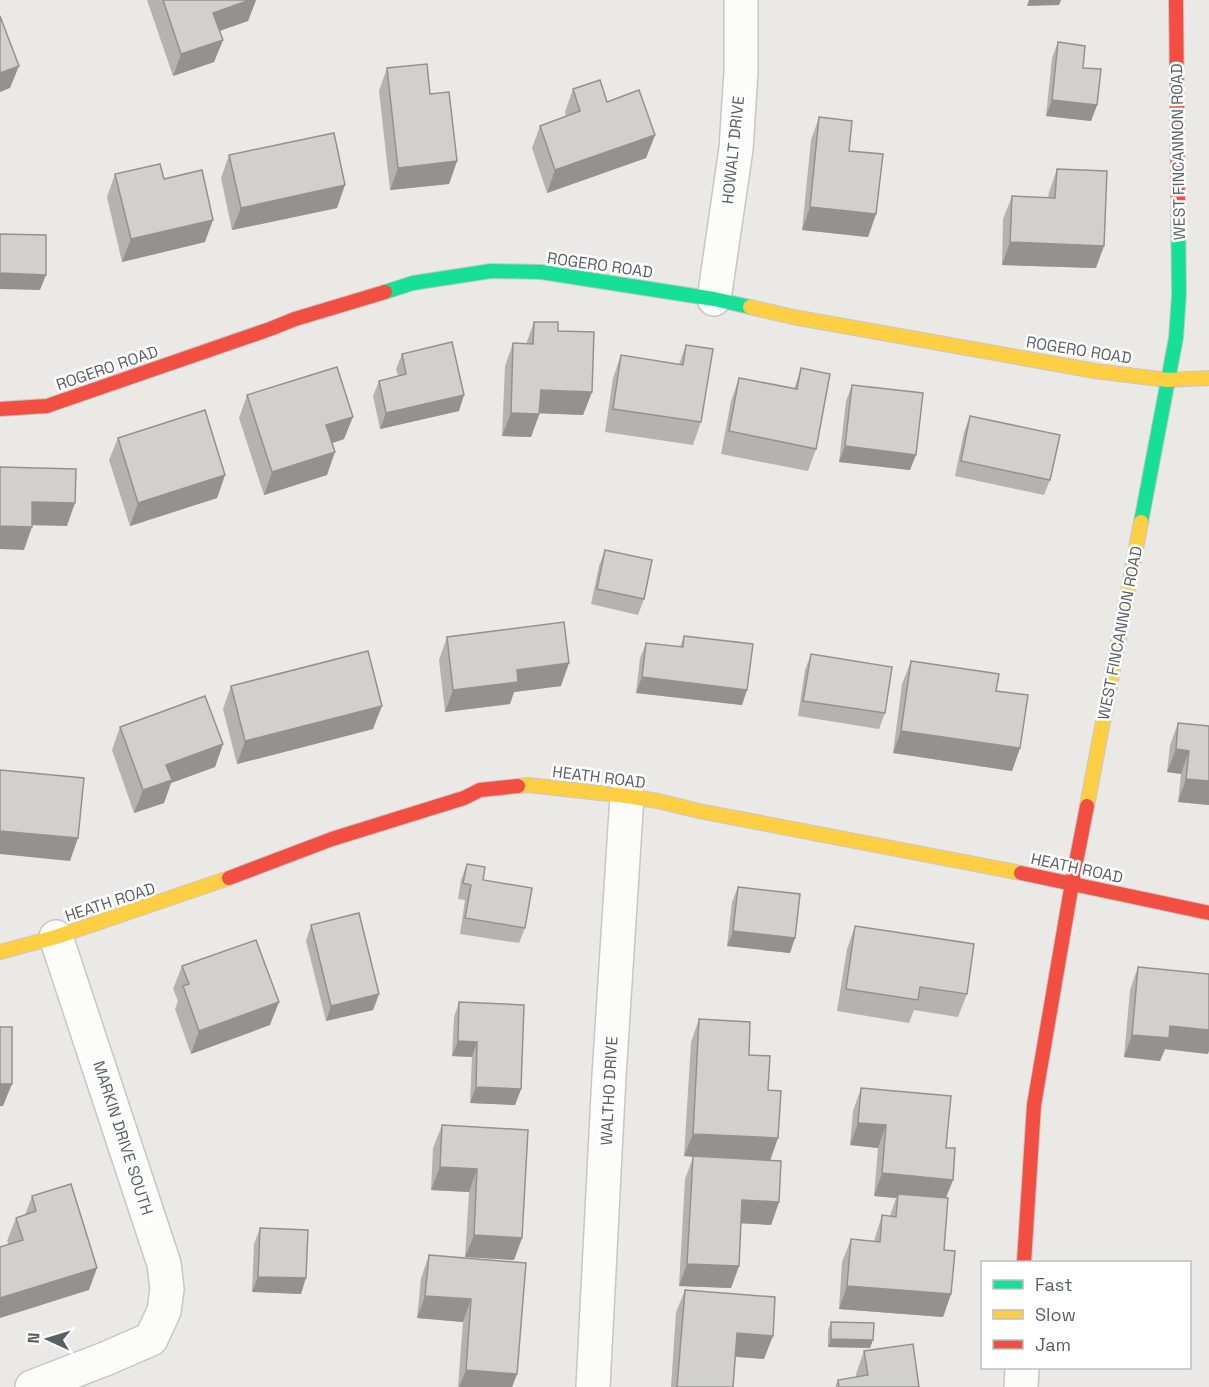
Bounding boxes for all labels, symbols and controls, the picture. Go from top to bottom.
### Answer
street label: WEST FINCANNON ROAD [1166,63,1190,241]
street label: HOWALT DRIVE [717,95,749,205]
street label: ROGERO ROAD [546,247,654,283]
street label: ROGERO ROAD [1025,331,1133,369]
street label: ROGERO ROAD [53,341,161,395]
street label: WEST FINCANNON ROAD [1093,544,1147,722]
street label: HEATH ROAD [551,761,647,793]
street label: HEATH ROAD [1029,848,1125,888]
street label: HEATH ROAD [62,878,158,926]
street label: WALTHO DRIVE [596,1036,622,1146]
street label: MARKIN DRIVE SOUTH [88,1058,158,1218]
legend [981,1261,1191,1369]
text: Fast [1035,1273,1072,1296]
text: Slow [1035,1303,1076,1326]
north arrow [18,1309,78,1369]
text: N [23,1332,44,1344]
text: Jam [1035,1333,1071,1356]

